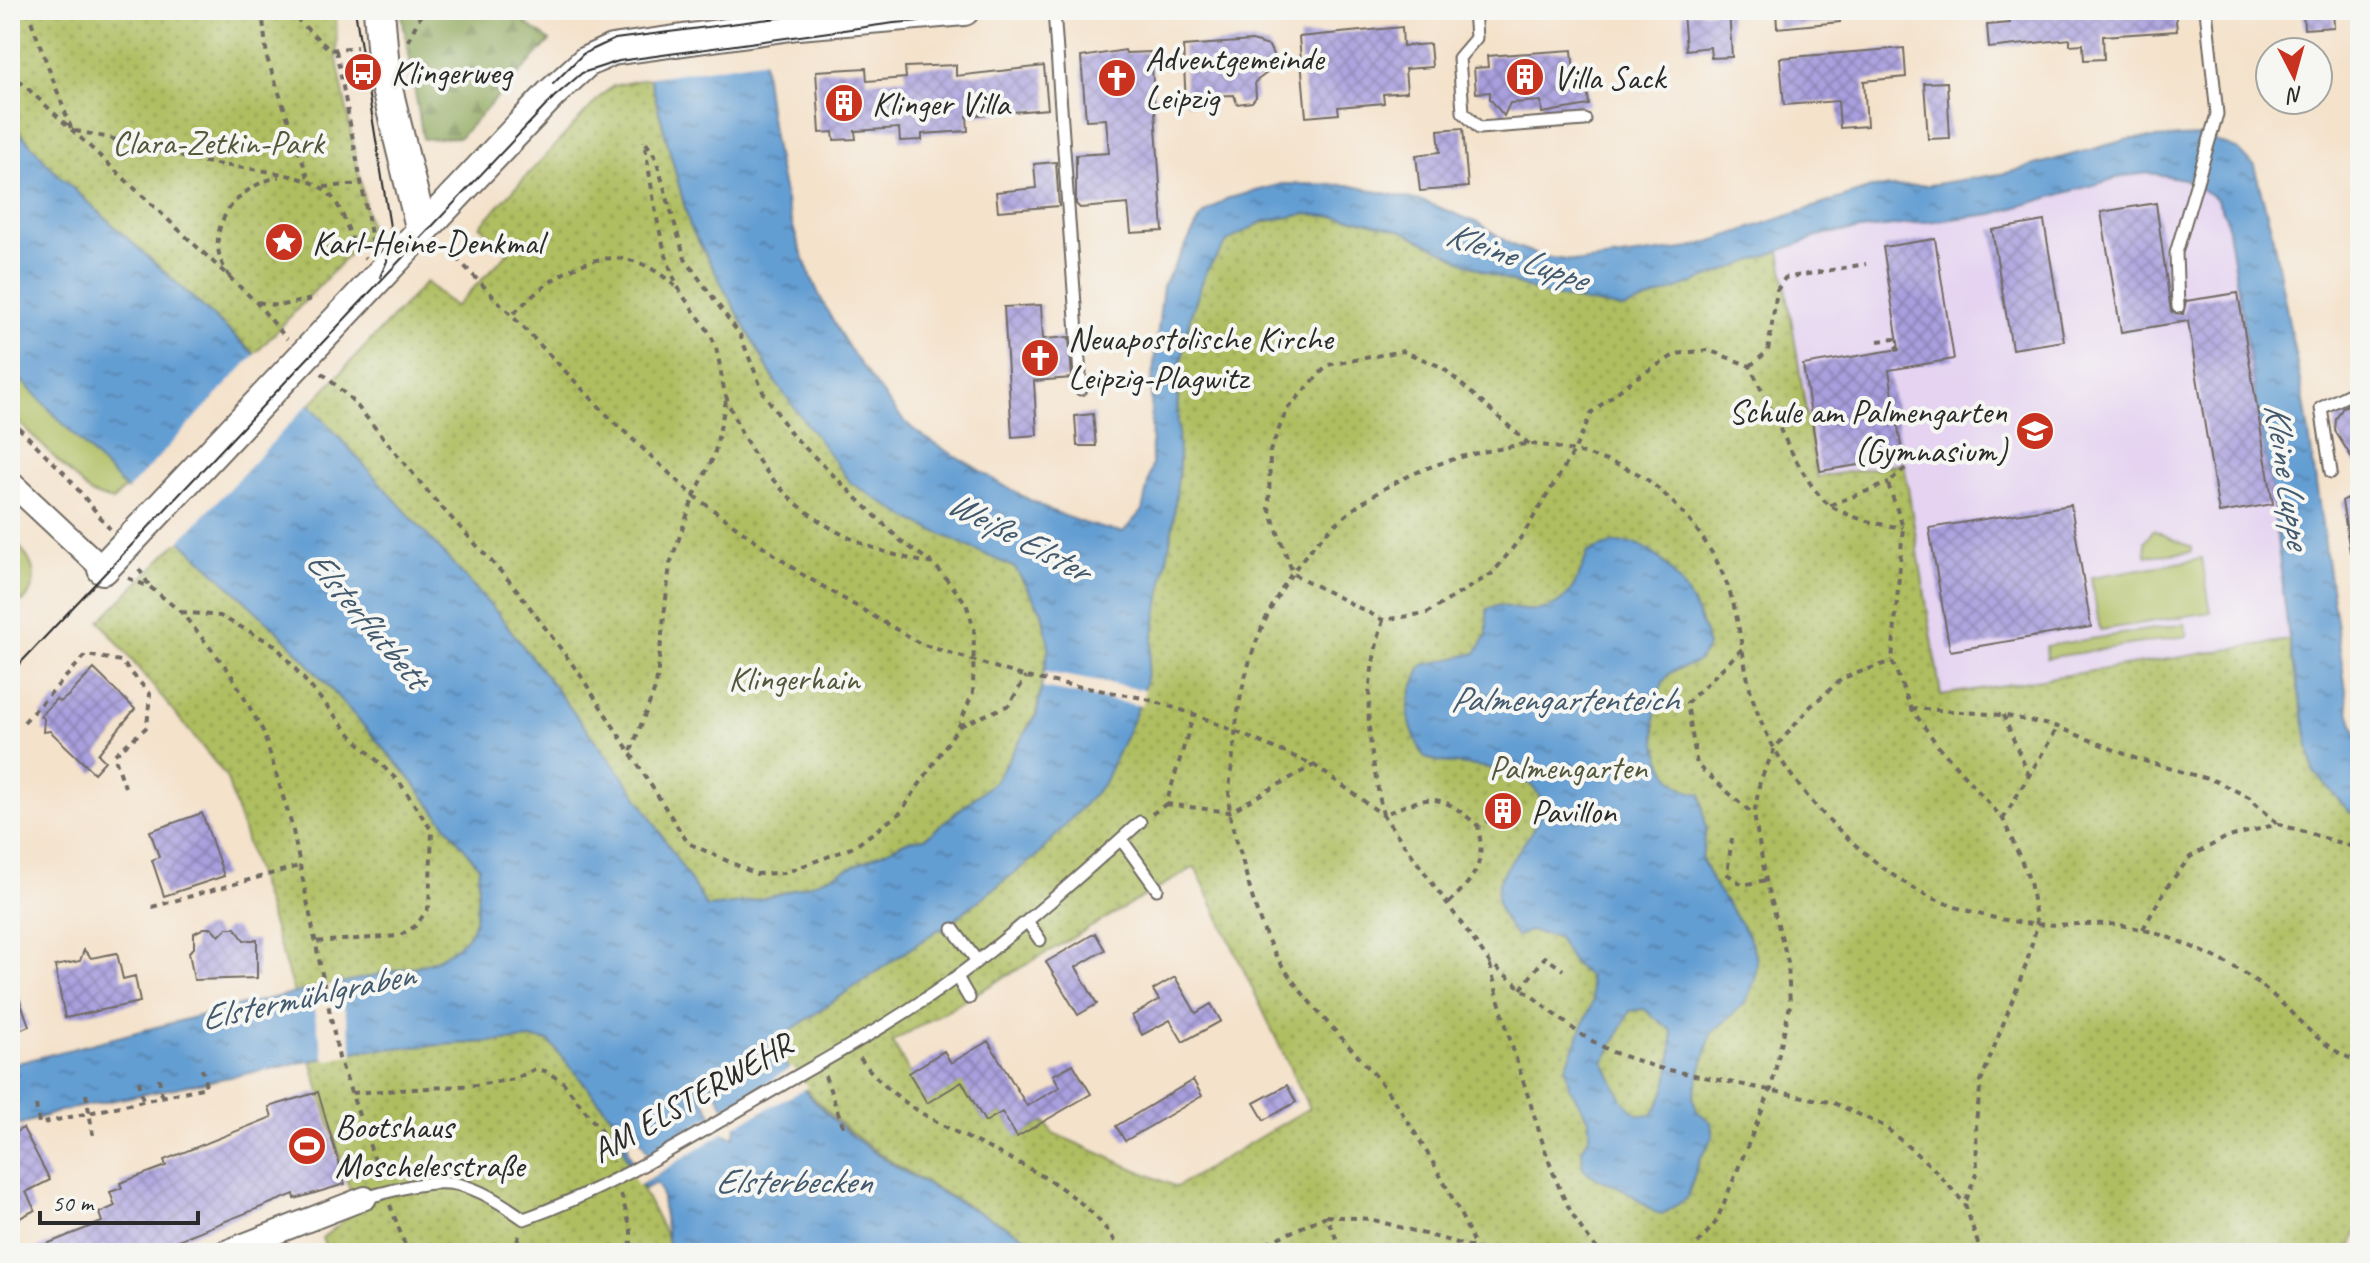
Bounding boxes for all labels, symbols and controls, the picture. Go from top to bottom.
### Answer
north arrow [2254,36,2334,116]
place label: Adventgemeinde Leipzig [1145,37,1326,119]
bus stop icon: Klingerweg [342,51,384,93]
place label: Klingerweg [391,51,514,94]
building icon: Villa Sack [1504,56,1546,98]
place label: Villa Sack [1553,56,1668,99]
church icon: Adventgemeinde Leipzig [1096,57,1138,99]
text: N [2284,80,2304,110]
building icon: Klinger Villa [823,82,865,124]
place label: Klinger Villa [872,82,1012,125]
park label: Clara-Zetkin-Park [112,121,326,164]
water label: Kleine Luppe [1440,211,1598,303]
place icon: Karl-Heine-Denkmal [263,221,305,263]
place label: Karl-Heine-Denkmal [312,221,549,264]
place label: Neuapostolische Kirche Leipzig-Plagwitz [1068,317,1334,399]
church icon: Neuapostolische Kirche Leipzig-Plagwitz [1019,337,1061,379]
place label: Schule am Palmengarten (Gymnasium) [1729,390,2009,472]
water label: Kleine Luppe [2254,400,2323,556]
school or university icon: Schule am Palmengarten (Gymnasium) [2014,410,2056,452]
water label: Weiße Elster [940,480,1102,595]
water label: Elsterflutbett [296,540,443,703]
park label: Klingerhain [728,657,861,700]
water label: Palmengartenteich [1450,676,1681,722]
park label: Palmengarten [1489,746,1649,789]
building icon: Pavillon [1482,790,1524,832]
place label: Pavillon [1531,790,1618,833]
water label: Elstermühlgraben [196,950,422,1041]
street label: AM ELSTERWEHR [583,1021,802,1172]
place label: Bootshaus Moschelesstraße [335,1105,527,1187]
sports icon: Bootshaus Moschelesstraße [286,1125,328,1167]
water label: Elsterbecken [715,1158,874,1204]
scale bar [40,1175,198,1225]
text: 50 m [52,1188,95,1218]

